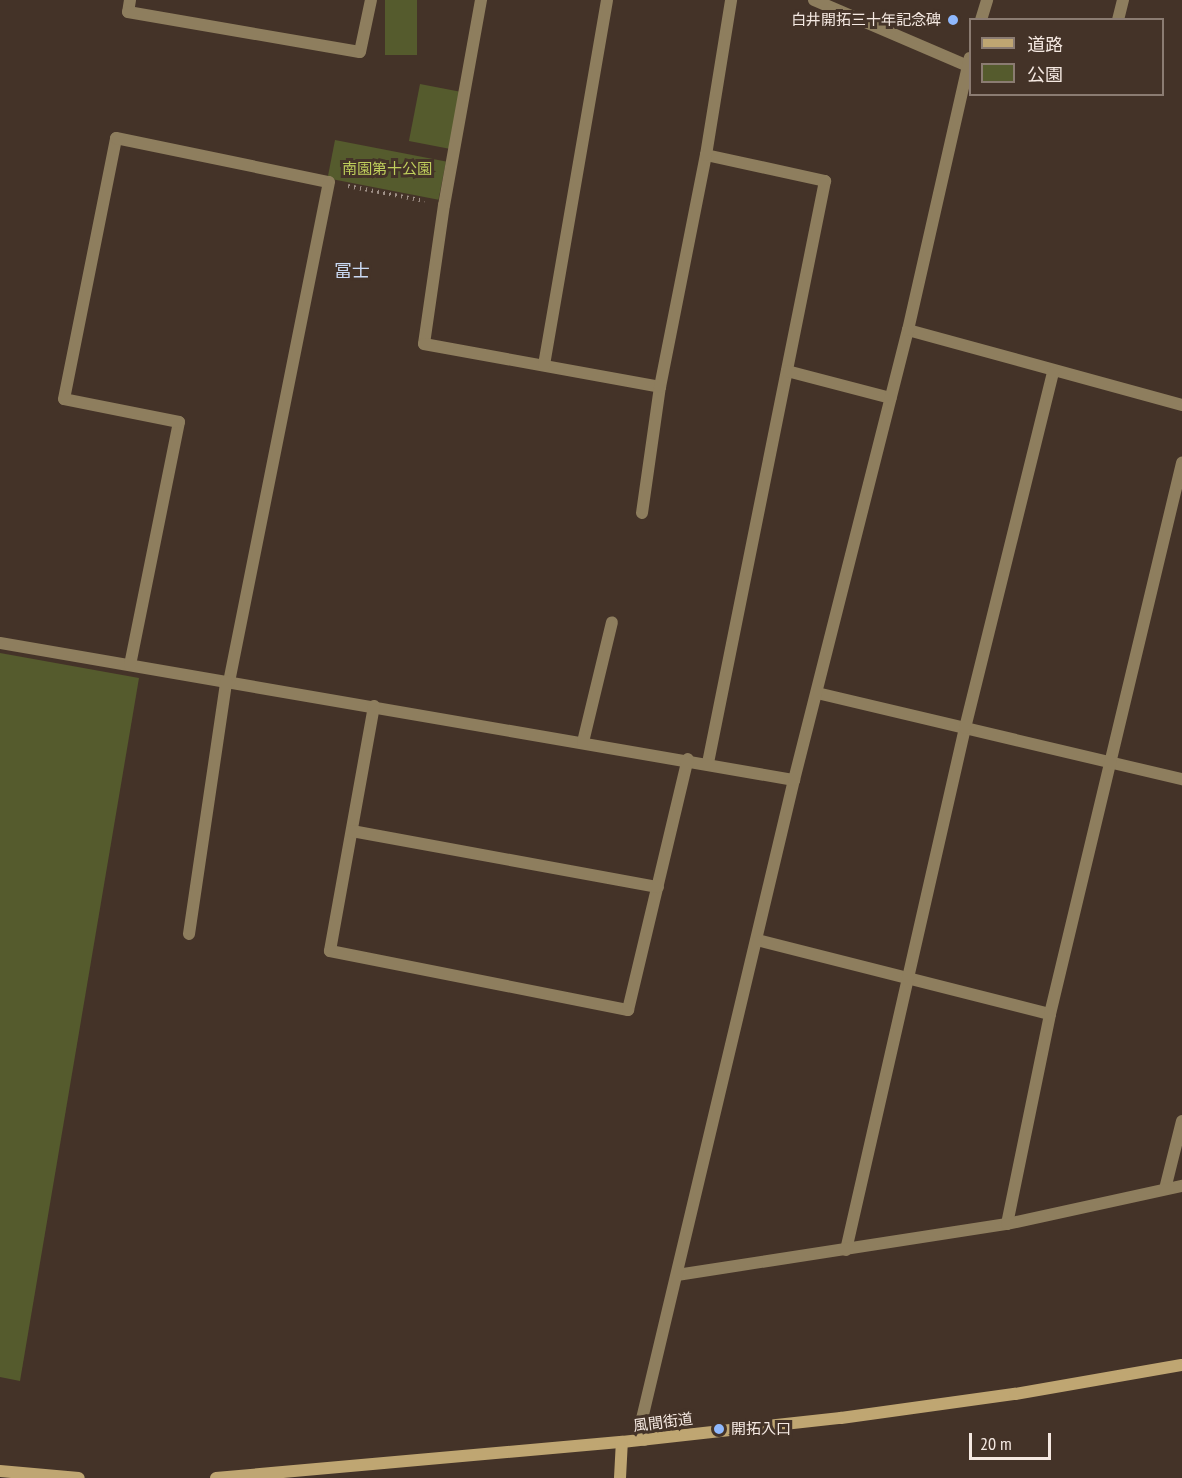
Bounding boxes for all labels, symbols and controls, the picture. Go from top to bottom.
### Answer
place label: 白井開拓三十年記念碑 [791,11,941,29]
marker: 白井開拓三十年記念碑 [946,13,960,27]
legend [969,18,1164,96]
text: 道路 [1027,33,1063,56]
text: 公園 [1027,63,1063,86]
park label: 南園第十公園 [342,160,432,178]
district label: 冨士 [334,260,370,282]
street label: 風間街道 [632,1409,694,1435]
place label: 開拓入口 [731,1420,791,1438]
scale bar [972,1421,1054,1459]
marker: 開拓入口 [712,1422,726,1436]
text: 20 m [980,1432,1012,1455]

